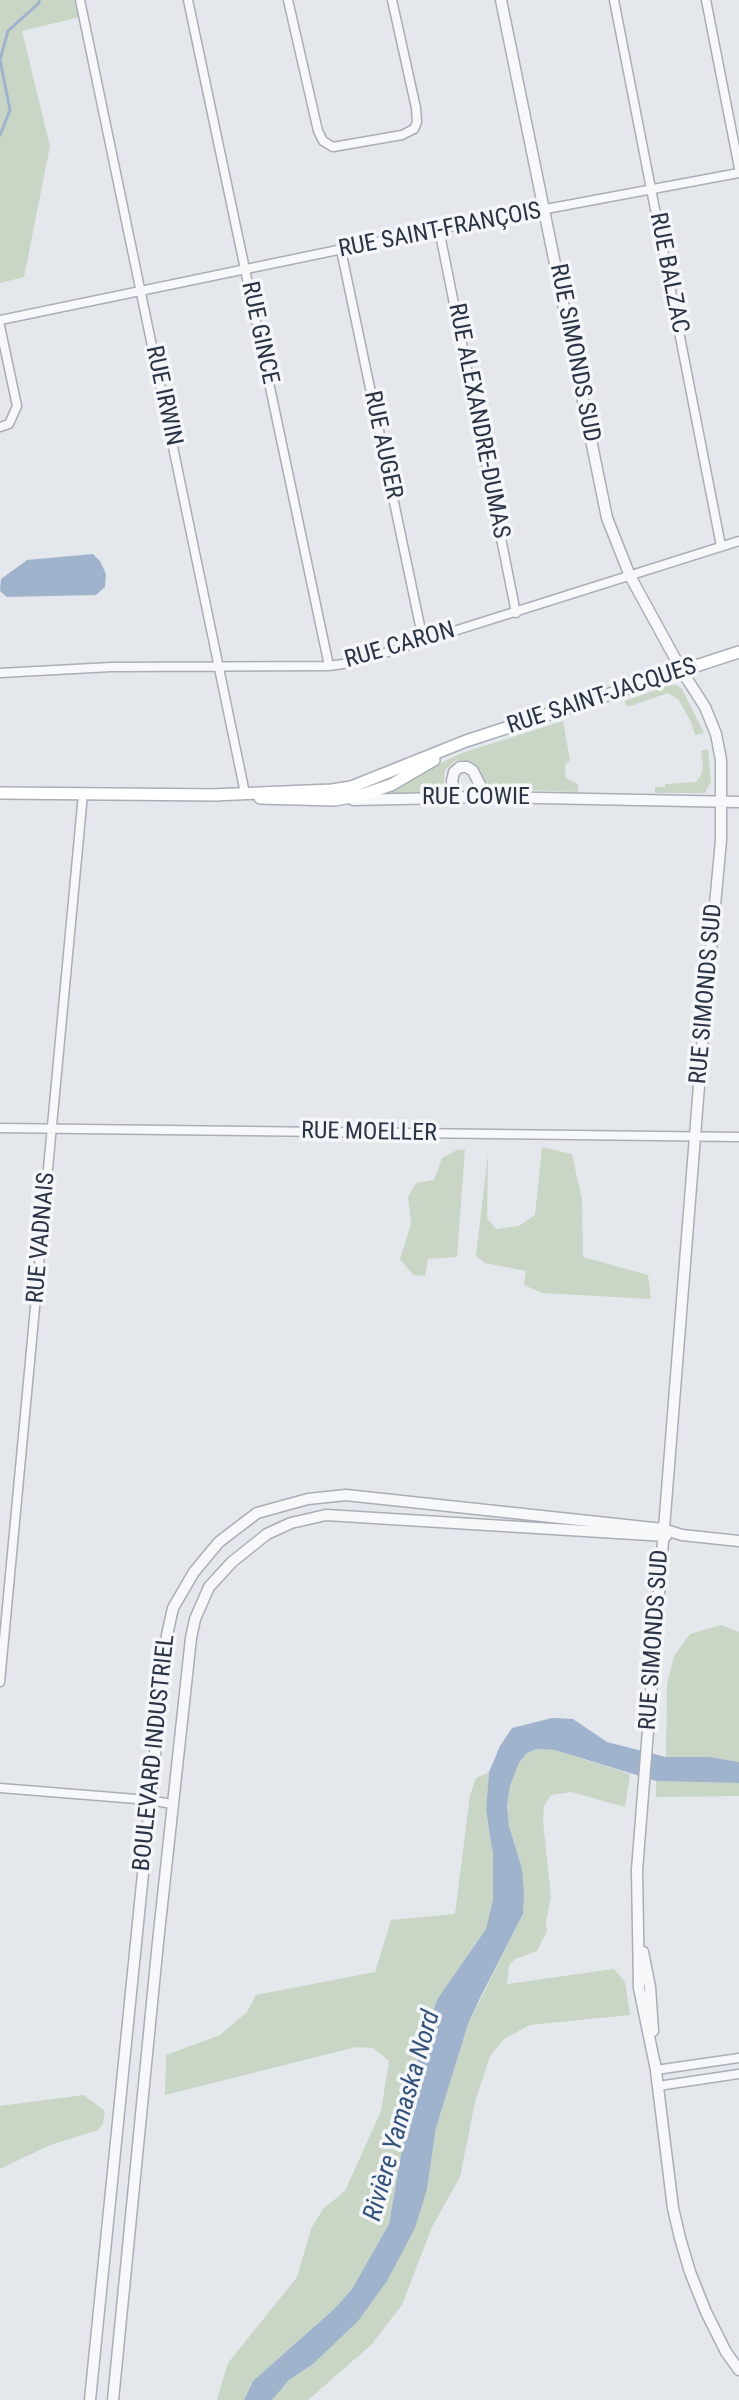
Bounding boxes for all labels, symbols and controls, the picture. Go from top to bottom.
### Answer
street label: RUE SAINT-FRANÇOIS [336,197,544,265]
street label: RUE BALZAC [642,210,694,336]
street label: RUE SIMONDS SUD [543,262,605,444]
street label: RUE GINCE [234,279,284,387]
street label: RUE ALEXANDRE-DUMAS [441,301,515,541]
street label: RUE IRWIN [138,343,188,449]
street label: RUE AUGER [357,388,407,502]
street label: RUE CARON [342,617,458,675]
street label: RUE SAINT-JACQUES [504,653,700,741]
street label: RUE COWIE [422,784,530,812]
street label: RUE SIMONDS SUD [685,903,729,1085]
street label: RUE MOELLER [301,1117,437,1149]
street label: RUE VADNAIS [22,1171,62,1305]
street label: RUE SIMONDS SUD [634,1549,676,1731]
street label: BOULEVARD INDUSTRIEL [128,1633,182,1873]
water label: Rivière Yamaska Nord [358,2007,448,2225]

